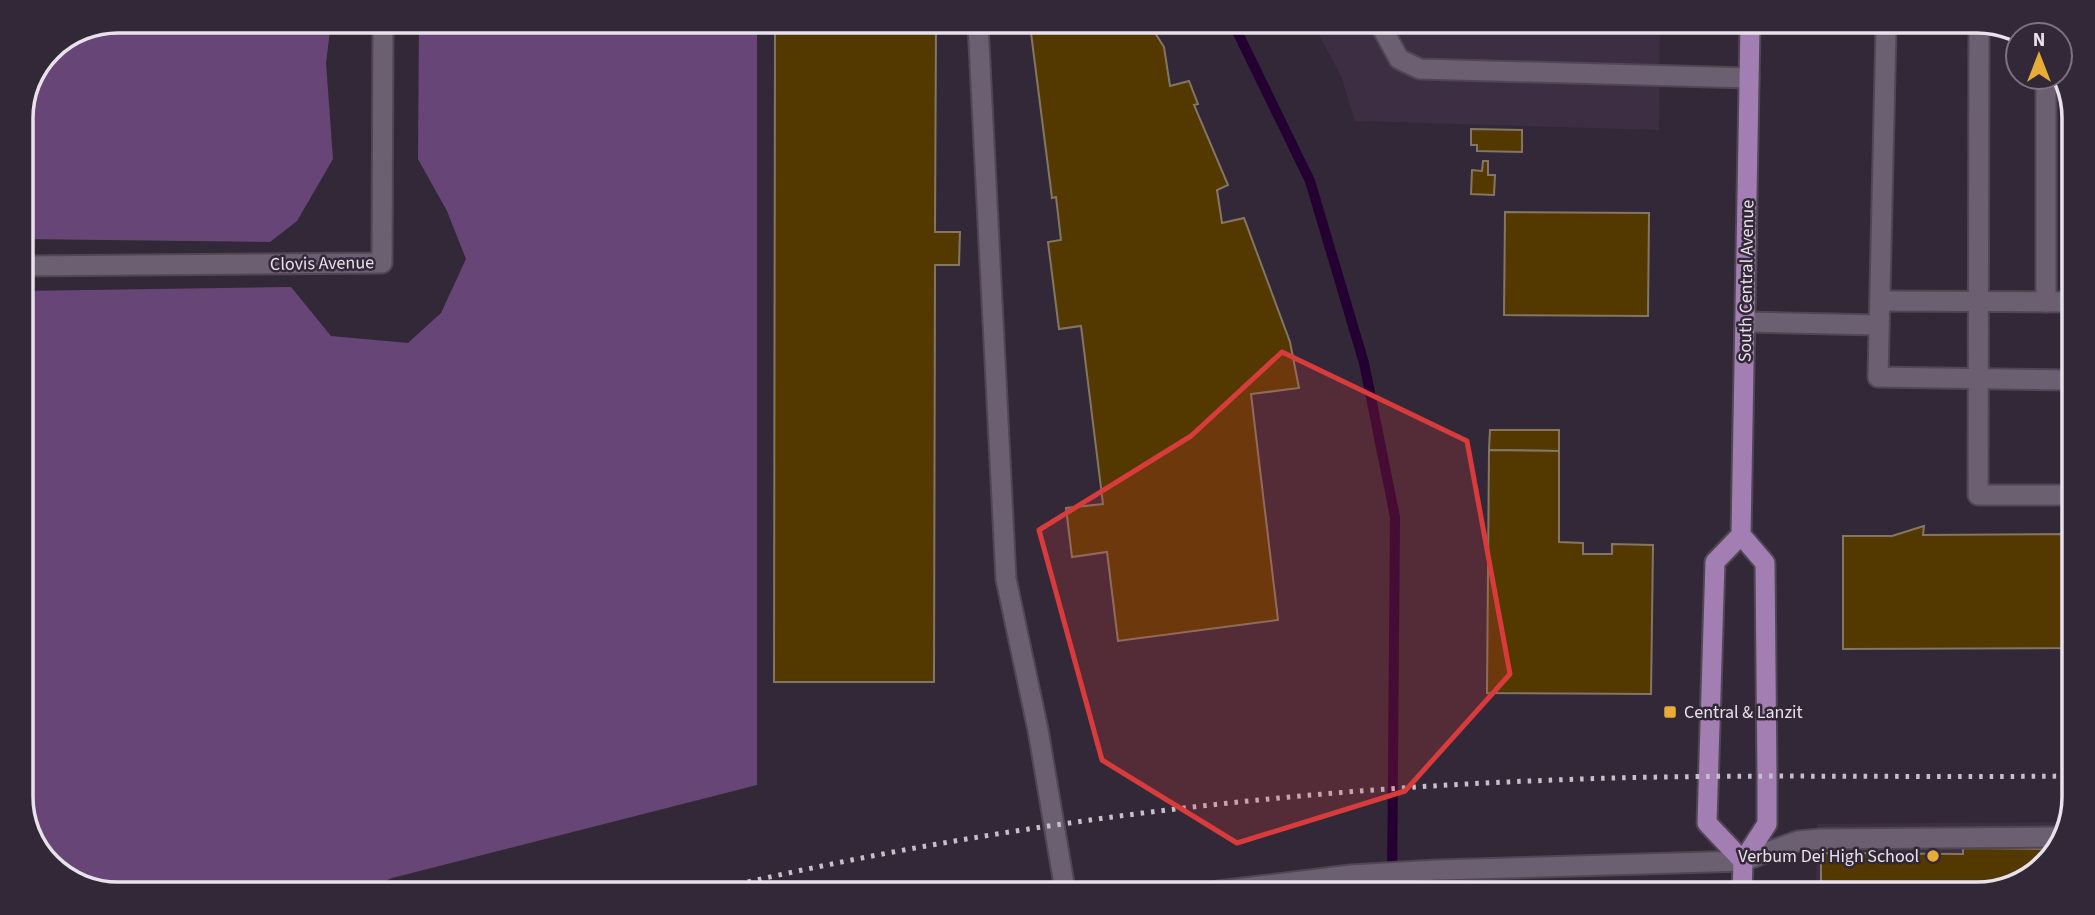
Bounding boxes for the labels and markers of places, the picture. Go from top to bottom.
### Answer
place label: Central & Lanzit [1684,700,1803,725]
marker: Central & Lanzit [1662,704,1678,720]
place label: Verbum Dei High School [1738,844,1919,869]
marker: Verbum Dei High School [1925,848,1941,864]

